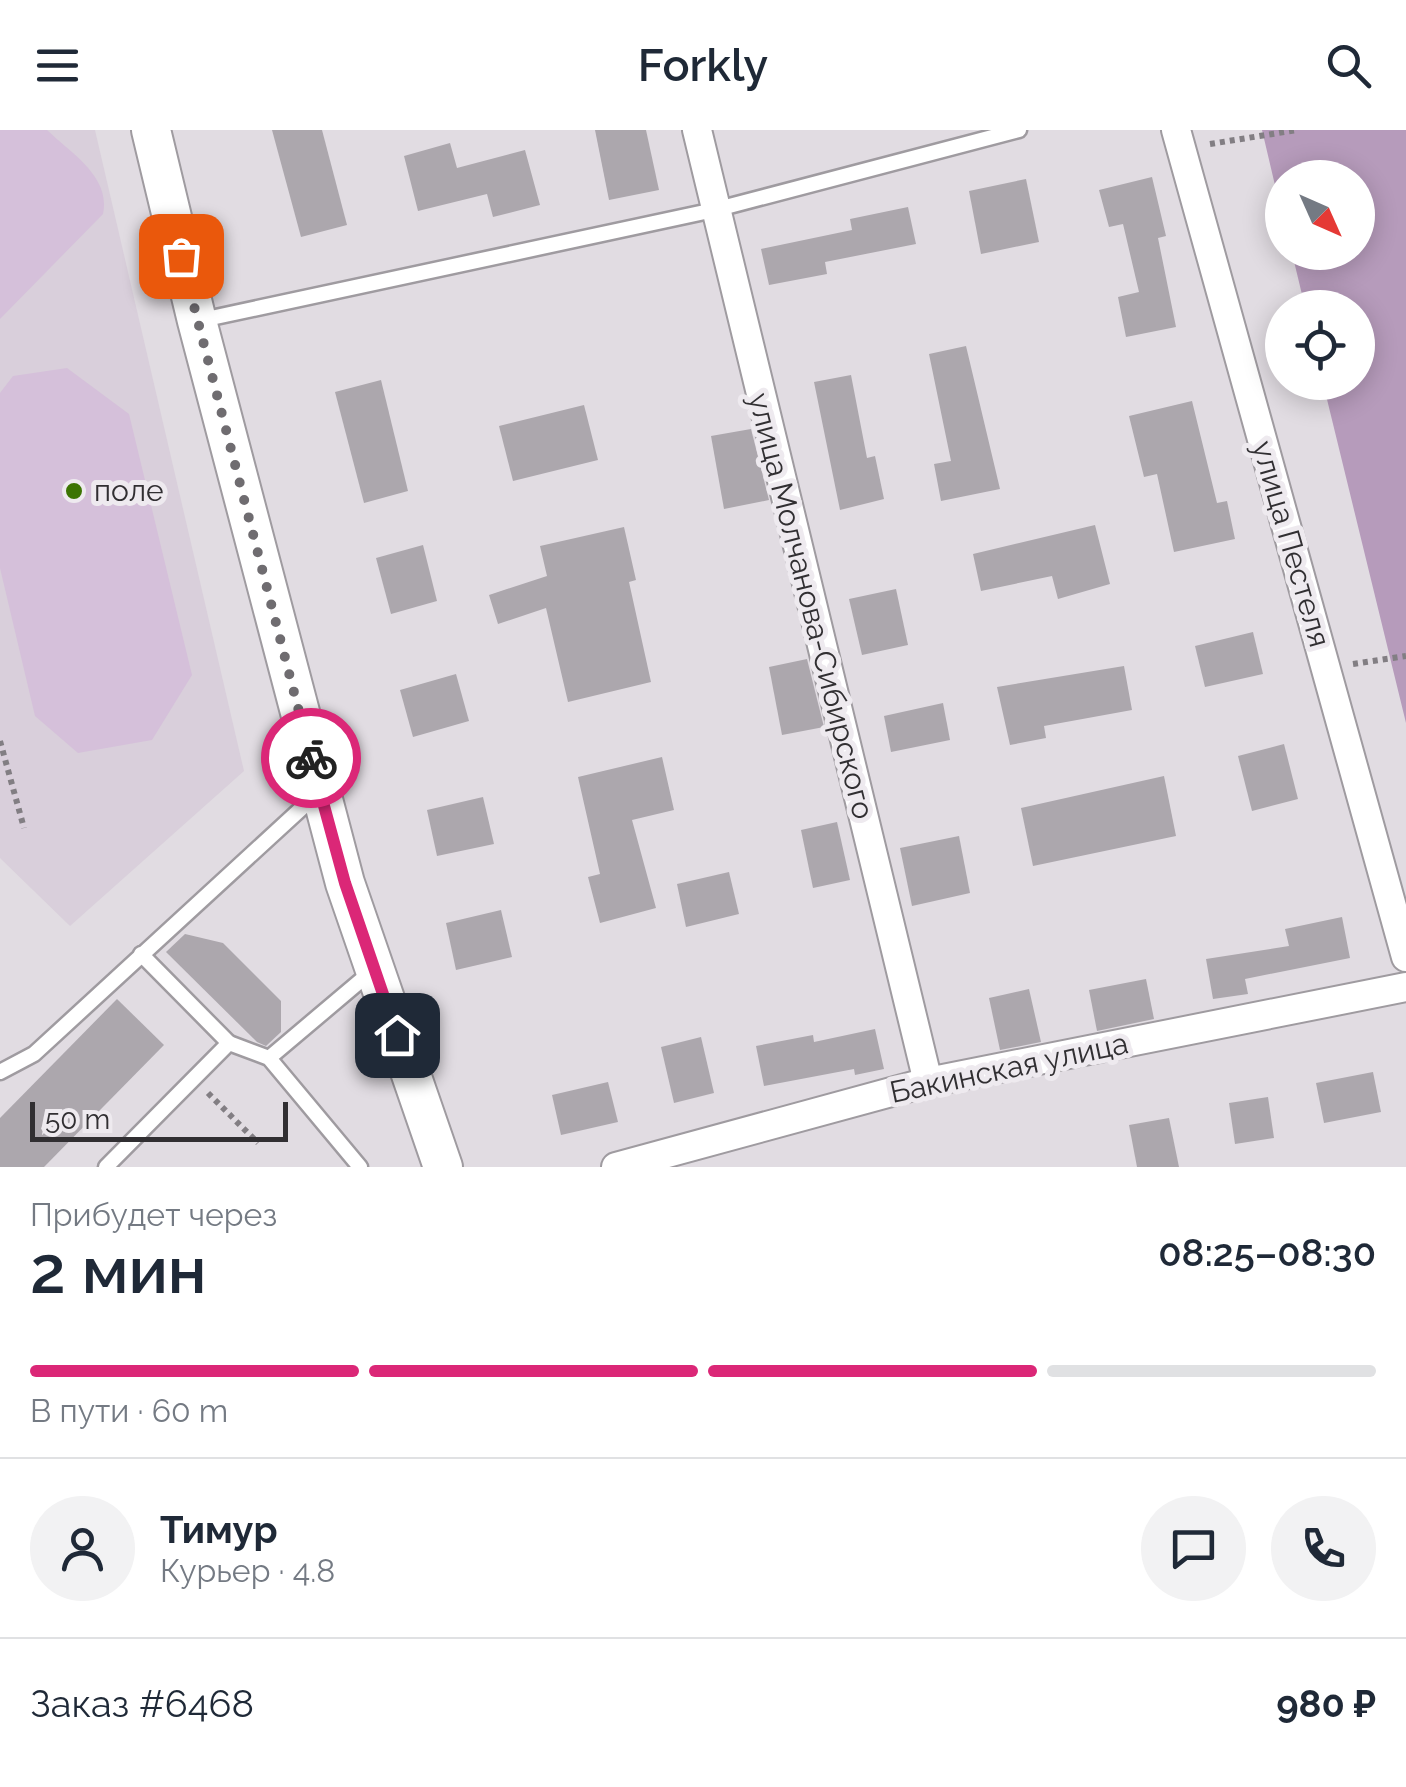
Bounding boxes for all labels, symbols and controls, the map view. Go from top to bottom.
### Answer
icon: menu [30,38,85,93]
icon: search [1321,38,1376,93]
text: Forkly [638,39,768,92]
north arrow [1265,160,1375,270]
map controls [1265,160,1375,400]
pin [139,214,224,299]
icon: bag [154,229,209,284]
button: locate [1265,290,1375,400]
street label: улица Молчанова-Сибирского [742,389,881,823]
street label: улица Пестеля [1245,437,1338,651]
place label: поле [94,473,164,508]
marker: поле [63,480,85,502]
courier [261,708,361,808]
icon: bike [284,731,339,786]
pin [355,993,440,1078]
icon: home [370,1008,425,1063]
street label: Бакинская улица [887,1025,1131,1110]
scale bar [30,1097,288,1141]
text: 50 m [45,1103,110,1136]
text: Прибудет через [30,1196,277,1233]
text: 08:25–08:30 [1158,1230,1376,1275]
text: 2 мин [30,1232,207,1308]
text: В пути · 60 m [30,1392,228,1429]
button: person [30,1496,135,1601]
button: chat [1141,1496,1246,1601]
button: phone [1271,1496,1376,1601]
text: Тимур [160,1507,278,1552]
text: Курьер · 4.8 [160,1552,335,1589]
text: Заказ #6468 [30,1681,254,1726]
text: 980 ₽ [1276,1681,1376,1726]

